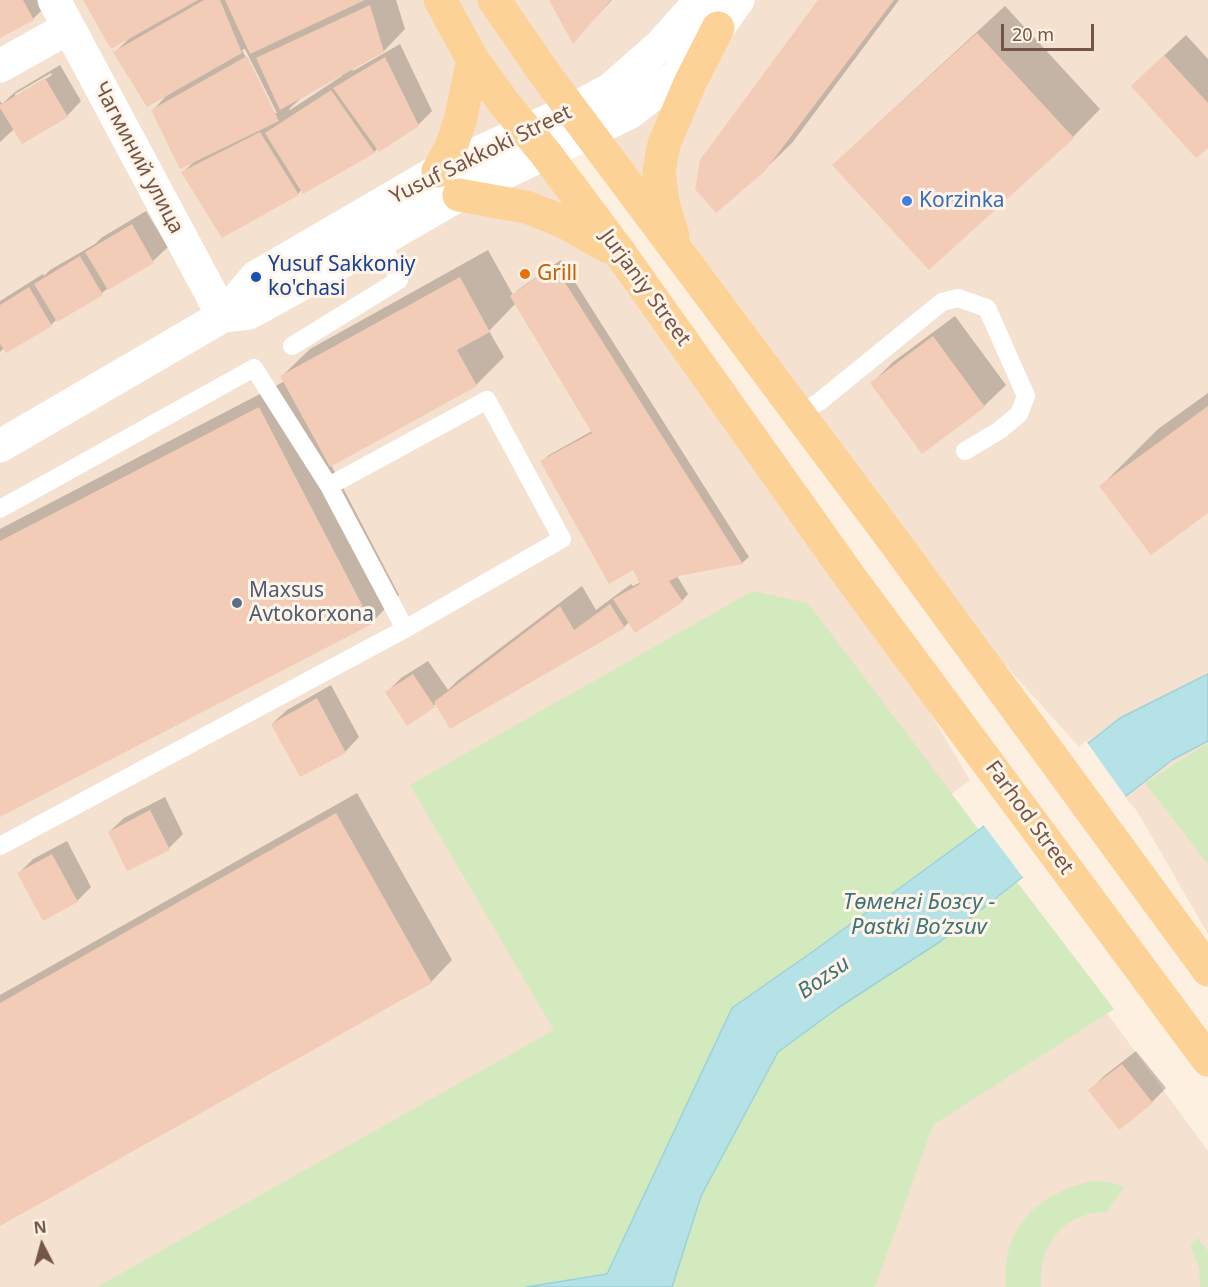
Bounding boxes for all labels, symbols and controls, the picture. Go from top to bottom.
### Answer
scale bar [1004,12,1097,50]
text: 20 m [1012,22,1054,46]
street label: Чагминий улица [87,78,189,238]
street label: Yusuf Sakkoki Street [386,100,576,210]
place label: Korzinka [919,188,1005,214]
marker: Korzinka [900,194,914,208]
street label: Jurjaniy Street [594,225,696,351]
place label: Yusuf Sakkoniy ko'chasi [268,252,416,302]
place label: Grill [537,261,577,287]
marker: Grill [518,267,532,281]
marker: Yusuf Sakkoniy ko'chasi [249,270,263,284]
place label: Maxsus Avtokorxona [249,578,374,628]
marker: Maxsus Avtokorxona [230,596,244,610]
street label: Farhod Street [979,756,1079,880]
water label: Төменгі Бозсу - Pastki Boʻzsuv [843,890,995,942]
water label: Bozsu [793,951,855,1005]
north arrow [12,1215,72,1275]
text: N [32,1215,48,1239]

